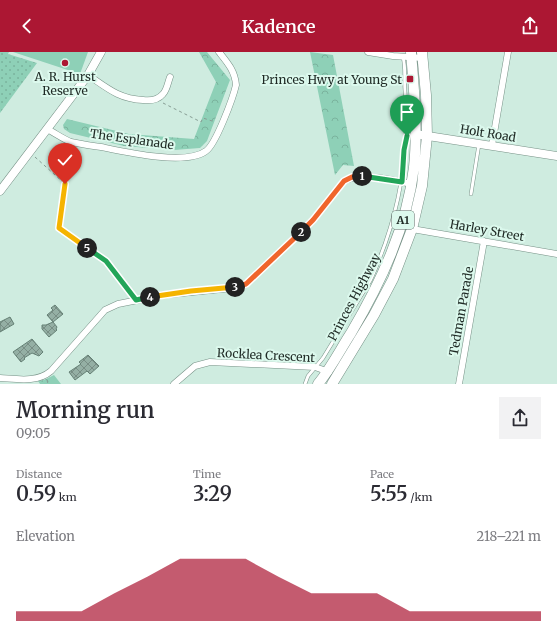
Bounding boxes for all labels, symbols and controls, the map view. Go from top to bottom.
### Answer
icon: back [16,15,38,37]
text: Kadence [241,15,316,38]
icon: share [519,15,541,37]
marker: A. R. Hurst Reserve [60,58,70,68]
place label: A. R. Hurst Reserve [33,69,96,98]
place label: Princes Hwy at Young St [261,72,402,87]
marker: Princes Hwy at Young St [405,74,415,84]
pin [390,95,424,136]
icon: arrive [396,101,418,123]
street label: Holt Road [459,121,517,145]
street label: The Esplanade [89,126,175,152]
pin [48,143,82,184]
icon: check [54,149,76,171]
pin: 1 [352,166,372,186]
text: 1 [359,169,365,183]
road number: A1 [392,211,414,229]
street label: Harley Street [449,216,526,244]
pin: 2 [291,222,311,242]
text: 2 [298,225,304,239]
pin: 5 [77,238,97,258]
text: 5 [84,241,90,255]
street label: Princes Highway [325,250,383,344]
street label: Tedman Parade [446,265,476,357]
pin: 3 [225,277,245,297]
text: 3 [232,280,238,294]
pin: 4 [140,287,160,307]
text: 4 [147,290,154,304]
street label: Rocklea Crescent [217,345,316,365]
text: Morning run [16,396,155,424]
button: share [499,397,541,439]
text: 09:05 [16,425,51,442]
text: Distance [16,467,62,481]
text: Time [193,467,221,481]
text: Pace [370,467,394,481]
text: 0.59 [16,481,56,506]
text: 3:29 [193,481,232,506]
text: 5:55 [370,481,408,506]
text: km [56,490,77,504]
text: /km [408,490,433,504]
text: Elevation [16,528,75,545]
text: 218–221 m [477,528,541,545]

